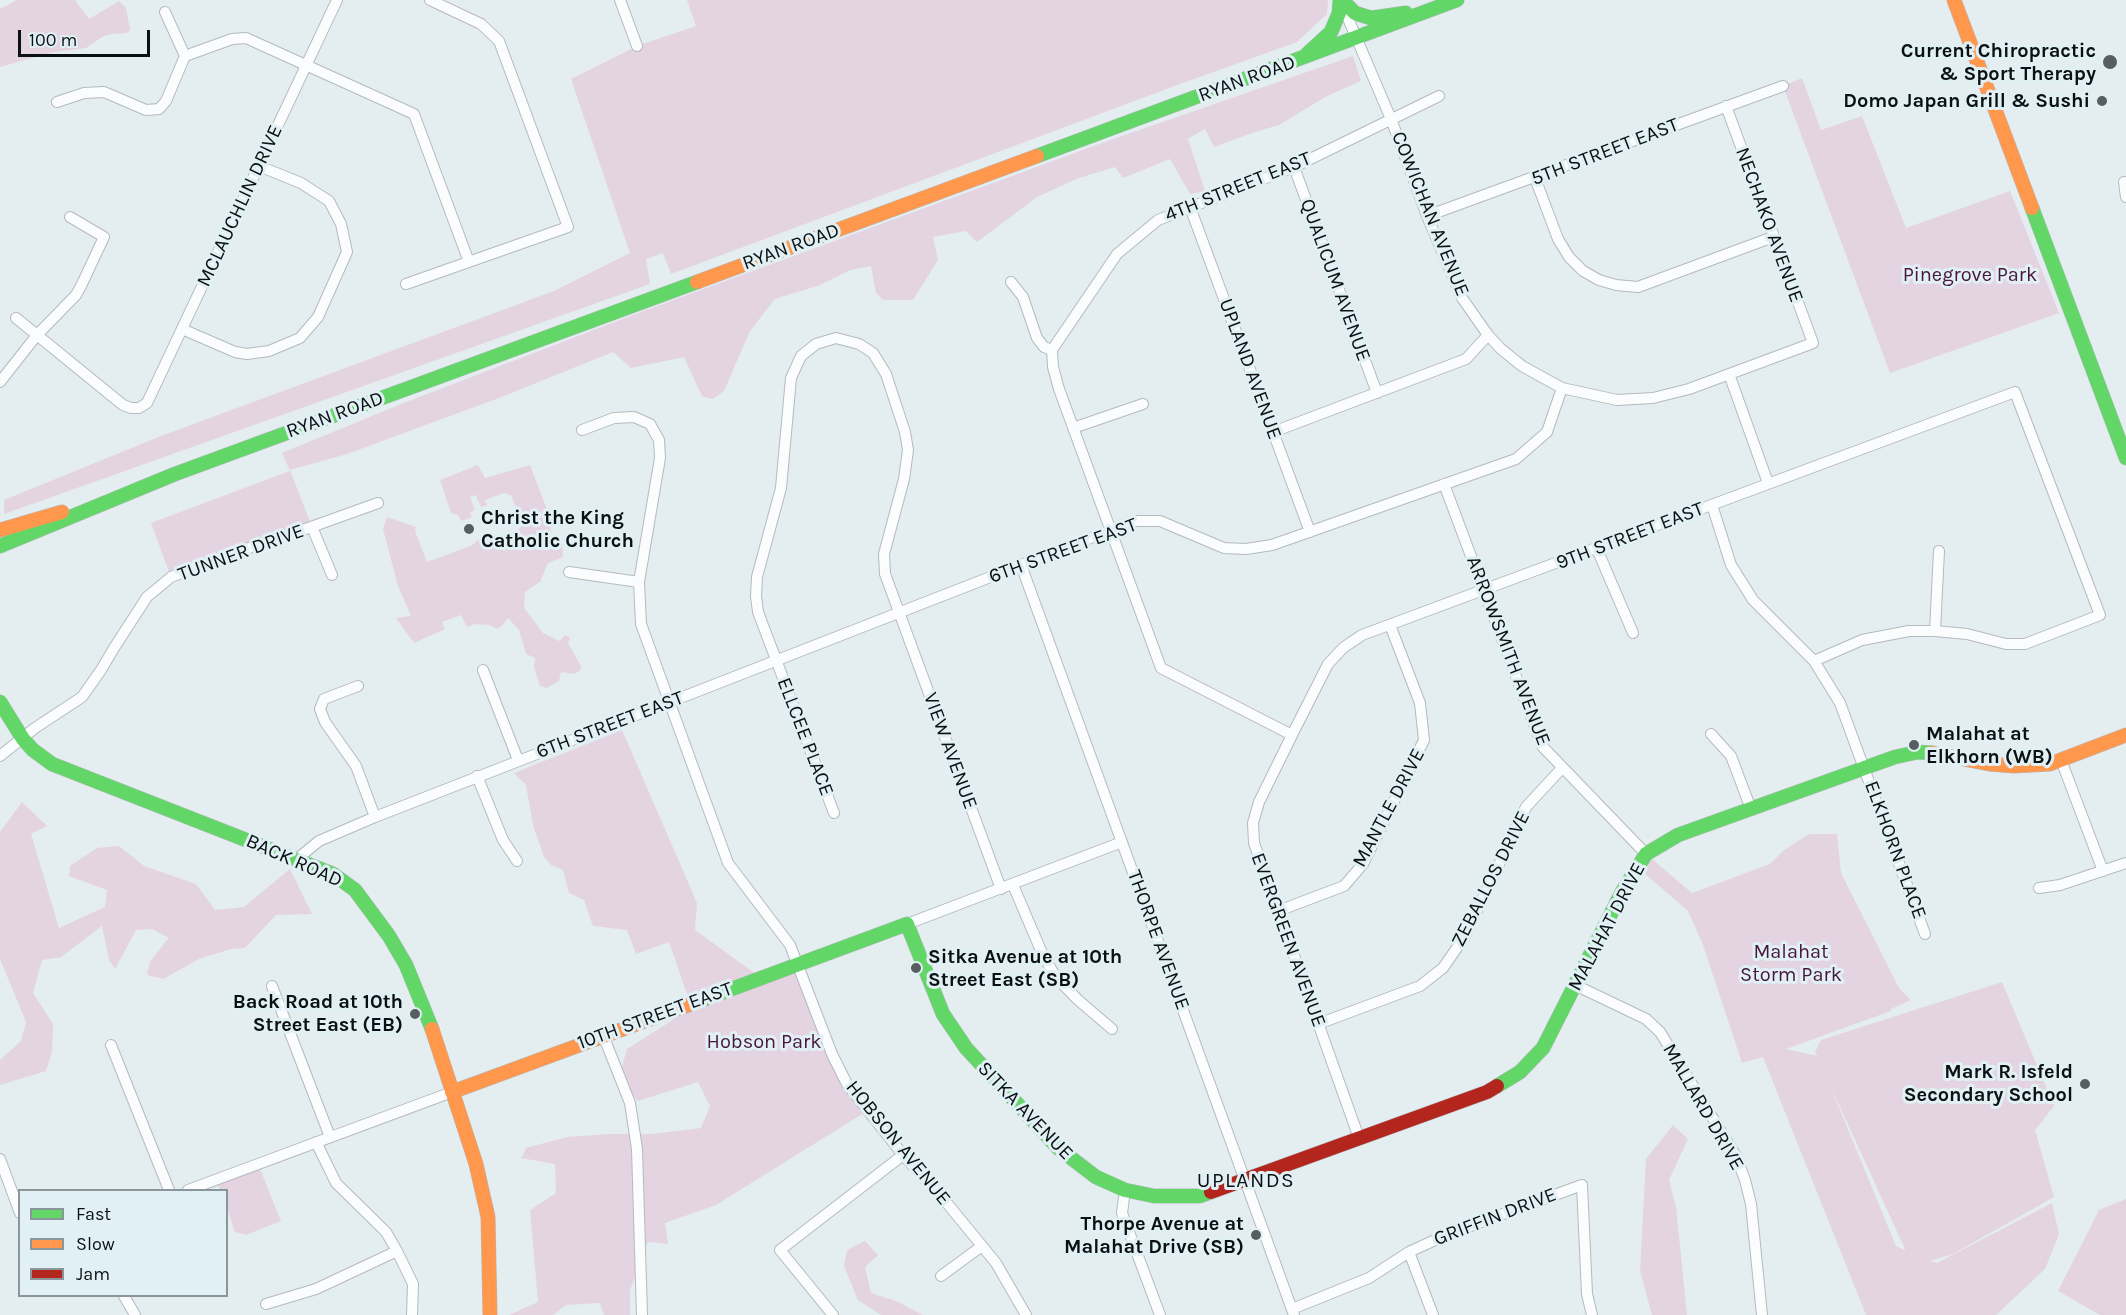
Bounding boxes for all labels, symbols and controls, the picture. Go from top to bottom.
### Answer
scale bar [21,18,153,56]
text: 100 m [29,29,77,51]
place label: Current Chiropractic & Sport Therapy [1901,39,2096,86]
street label: RYAN ROAD [1195,50,1299,108]
marker: Current Chiropractic & Sport Therapy [2101,53,2119,71]
place label: Domo Japan Grill & Sushi [1843,89,2090,113]
marker: Domo Japan Grill & Sushi [2095,94,2109,108]
street label: 5TH STREET EAST [1528,113,1682,191]
street label: MCLAUCHLIN DRIVE [192,121,288,291]
street label: COWICHAN AVENUE [1386,128,1474,300]
street label: NECHAKO AVENUE [1730,144,1808,306]
street label: 4TH STREET EAST [1161,147,1315,227]
street label: QUALICUM AVENUE [1294,196,1376,364]
street label: RYAN ROAD [739,218,843,276]
park label: Pinegrove Park [1903,263,2037,287]
street label: UPLAND AVENUE [1213,295,1287,443]
street label: RYAN ROAD [283,386,387,444]
street label: 9TH STREET EAST [1553,497,1707,575]
place label: Christ the King Catholic Church [481,506,634,553]
street label: 6TH STREET EAST [986,513,1140,589]
street label: TUNNER DRIVE [175,519,307,587]
marker: Christ the King Catholic Church [462,522,476,536]
street label: ARROWSMITH AVENUE [1461,553,1555,749]
street label: ELLCEE PLACE [771,674,839,800]
street label: 6TH STREET EAST [533,686,687,764]
street label: VIEW AVENUE [918,690,982,812]
place label: Malahat at Elkhorn (WB) [1926,722,2053,769]
marker: Malahat at Elkhorn (WB) [1907,738,1921,752]
street label: MANTLE DRIVE [1348,745,1430,871]
street label: ELKHORN PLACE [1859,778,1931,922]
street label: ZEBALLOS DRIVE [1446,807,1536,951]
street label: BACK ROAD [242,829,346,893]
street label: EVERGREEN AVENUE [1245,850,1331,1030]
street label: MALAHAT DRIVE [1563,859,1651,995]
street label: THORPE AVENUE [1122,867,1194,1013]
park label: Malahat Storm Park [1740,940,1842,987]
place label: Sitka Avenue at 10th Street East (SB) [928,945,1122,992]
marker: Sitka Avenue at 10th Street East (SB) [909,961,923,975]
street label: 10TH STREET EAST [574,977,736,1055]
place label: Back Road at 10th Street East (EB) [233,990,403,1037]
marker: Back Road at 10th Street East (EB) [408,1007,422,1021]
park label: Hobson Park [707,1030,821,1054]
street label: MALLARD DRIVE [1657,1039,1749,1175]
street label: SITKA AVENUE [972,1057,1078,1165]
place label: Mark R. Isfeld Secondary School [1904,1060,2073,1107]
street label: HOBSON AVENUE [840,1076,956,1210]
marker: Mark R. Isfeld Secondary School [2078,1077,2092,1091]
district label: UPLANDS [1197,1168,1295,1194]
street label: GRIFFIN DRIVE [1430,1183,1560,1251]
legend [18,1189,228,1297]
text: Fast [76,1203,111,1225]
place label: Thorpe Avenue at Malahat Drive (SB) [1064,1212,1244,1259]
marker: Thorpe Avenue at Malahat Drive (SB) [1249,1228,1263,1242]
text: Slow [76,1233,115,1255]
text: Jam [76,1263,110,1285]

